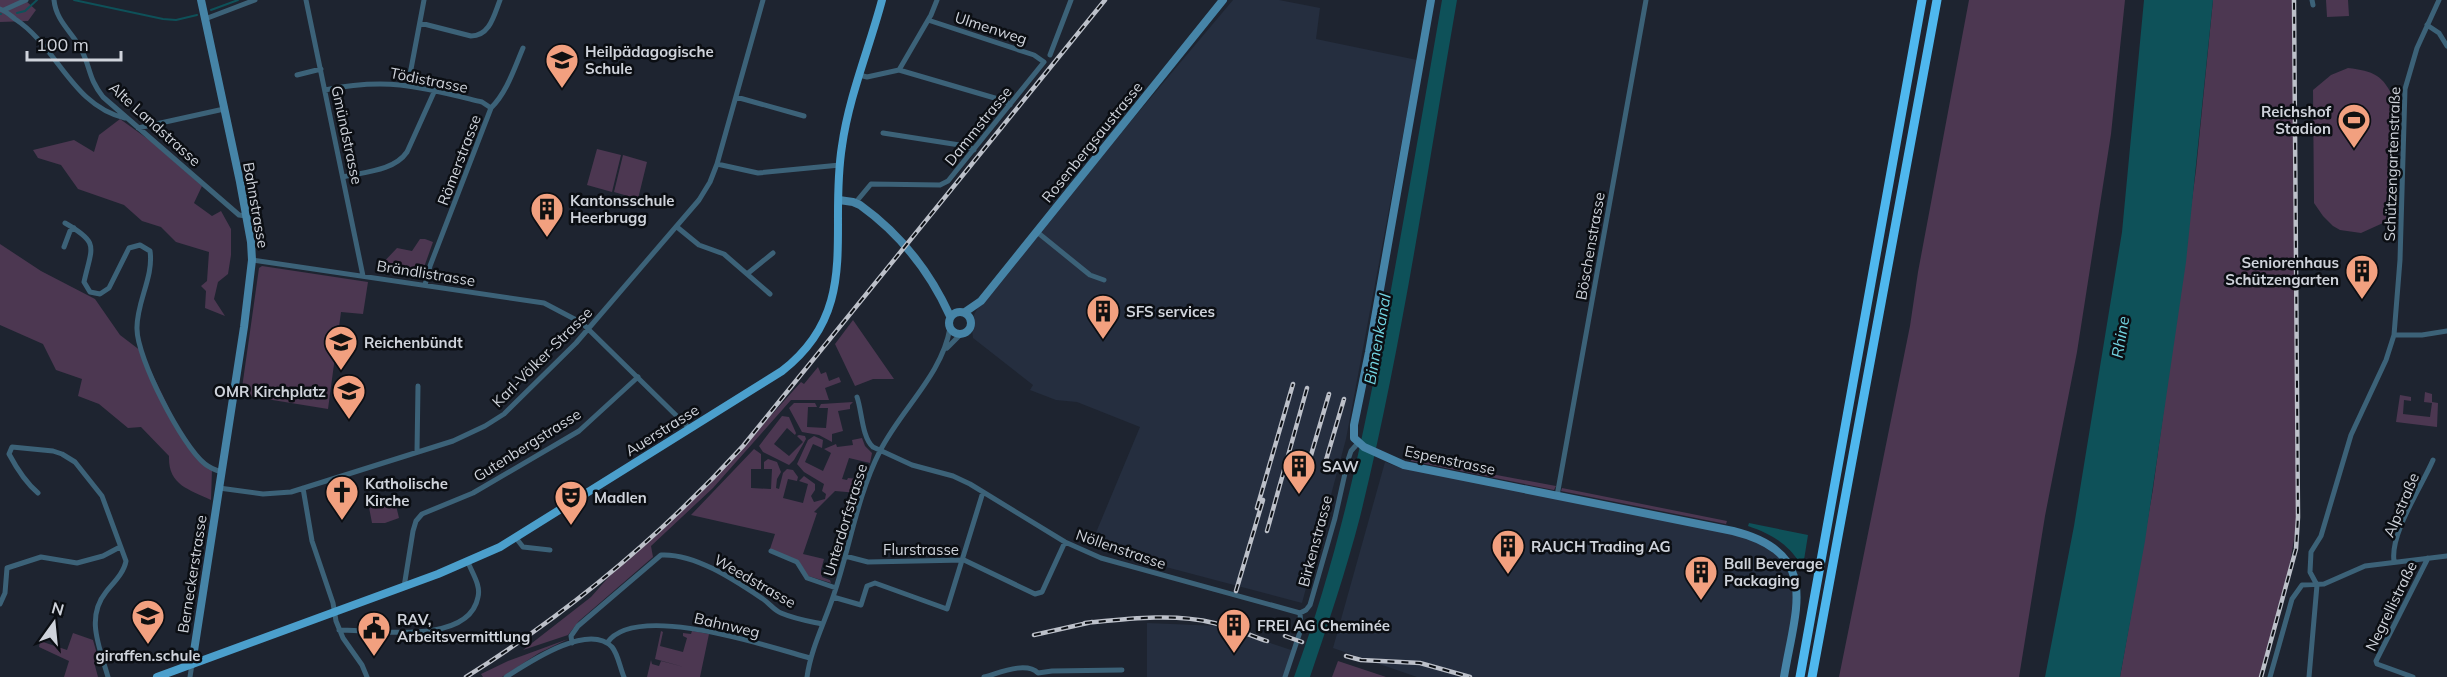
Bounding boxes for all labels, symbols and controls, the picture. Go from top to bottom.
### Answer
street label: Ulmenweg [953,7,1029,49]
scale bar [27,24,122,62]
text: 100 m [36,33,89,56]
school or university icon: Heilpädagogische Schule [544,42,580,89]
place label: Heilpädagogische Schule [585,42,714,78]
street label: Tödistrasse [388,63,470,97]
street label: Alte Landstrasse [105,78,205,170]
street label: Rosenbergsaustrasse [1037,78,1147,206]
street label: Dammstrasse [940,82,1016,170]
street label: Gmündstrasse [327,84,367,186]
street label: Schützengartenstraße [2380,86,2404,242]
place label: Reichshof Stadion [2261,102,2331,138]
sports icon: Reichshof Stadion [2336,102,2372,149]
street label: Römerstrasse [433,112,485,208]
street label: Bahnstrasse [239,161,273,249]
street label: Böschenstrasse [1571,190,1609,302]
building icon: Kantonsschule Heerbrugg [529,191,565,238]
place label: Kantonsschule Heerbrugg [570,191,675,227]
place label: Seniorenhaus Schützengarten [2225,253,2339,289]
building icon: Seniorenhaus Schützengarten [2344,253,2380,300]
street label: Brändlistrasse [375,256,477,290]
water label: Binnenkanal [1359,292,1395,386]
building icon: SFS services [1085,293,1121,340]
place label: SFS services [1126,302,1215,321]
street label: Karl-Völker-Strasse [488,303,596,411]
water label: Rhine [2107,314,2133,359]
school or university icon: Reichenbündt [323,324,359,371]
place label: Reichenbündt [364,333,463,352]
school or university icon: OMR Kirchplatz [331,373,367,420]
place label: OMR Kirchplatz [214,382,326,401]
street label: Auerstrasse [622,400,702,460]
street label: Gutenbergstrasse [470,404,584,486]
street label: Espenstrasse [1403,441,1497,479]
building icon: SAW [1281,448,1317,495]
place label: SAW [1322,457,1359,476]
street label: Unterdorfstrasse [819,461,871,579]
street label: Alpstraße [2379,470,2423,540]
church icon: Katholische Kirche [324,474,360,521]
place label: Katholische Kirche [365,474,448,510]
theatre icon: Madlen [553,479,589,526]
place label: Madlen [594,488,647,507]
street label: Birkenstrasse [1294,493,1336,589]
street label: Berneckerstrasse [173,514,211,634]
street label: Nöllenstrasse [1074,525,1168,573]
building icon: RAUCH Trading AG [1490,528,1526,575]
place label: RAUCH Trading AG [1531,537,1671,556]
street label: Flurstrasse [883,540,959,559]
street label: Weedstrasse [711,550,799,612]
building icon: Ball Beverage Packaging [1683,554,1719,601]
place label: Ball Beverage Packaging [1724,554,1823,590]
street label: Negrellistraße [2361,558,2421,654]
north arrow [24,593,84,653]
text: N [49,597,66,620]
school or university icon: giraffen.schule [130,598,166,645]
building icon: FREI AG Cheminée [1216,607,1252,654]
street label: Bahnweg [692,608,762,642]
public building icon: RAV, Arbeitsvermittlung [356,610,392,657]
place label: RAV, Arbeitsvermittlung [397,610,530,646]
place label: FREI AG Cheminée [1257,616,1390,635]
place label: giraffen.schule [95,646,201,665]

